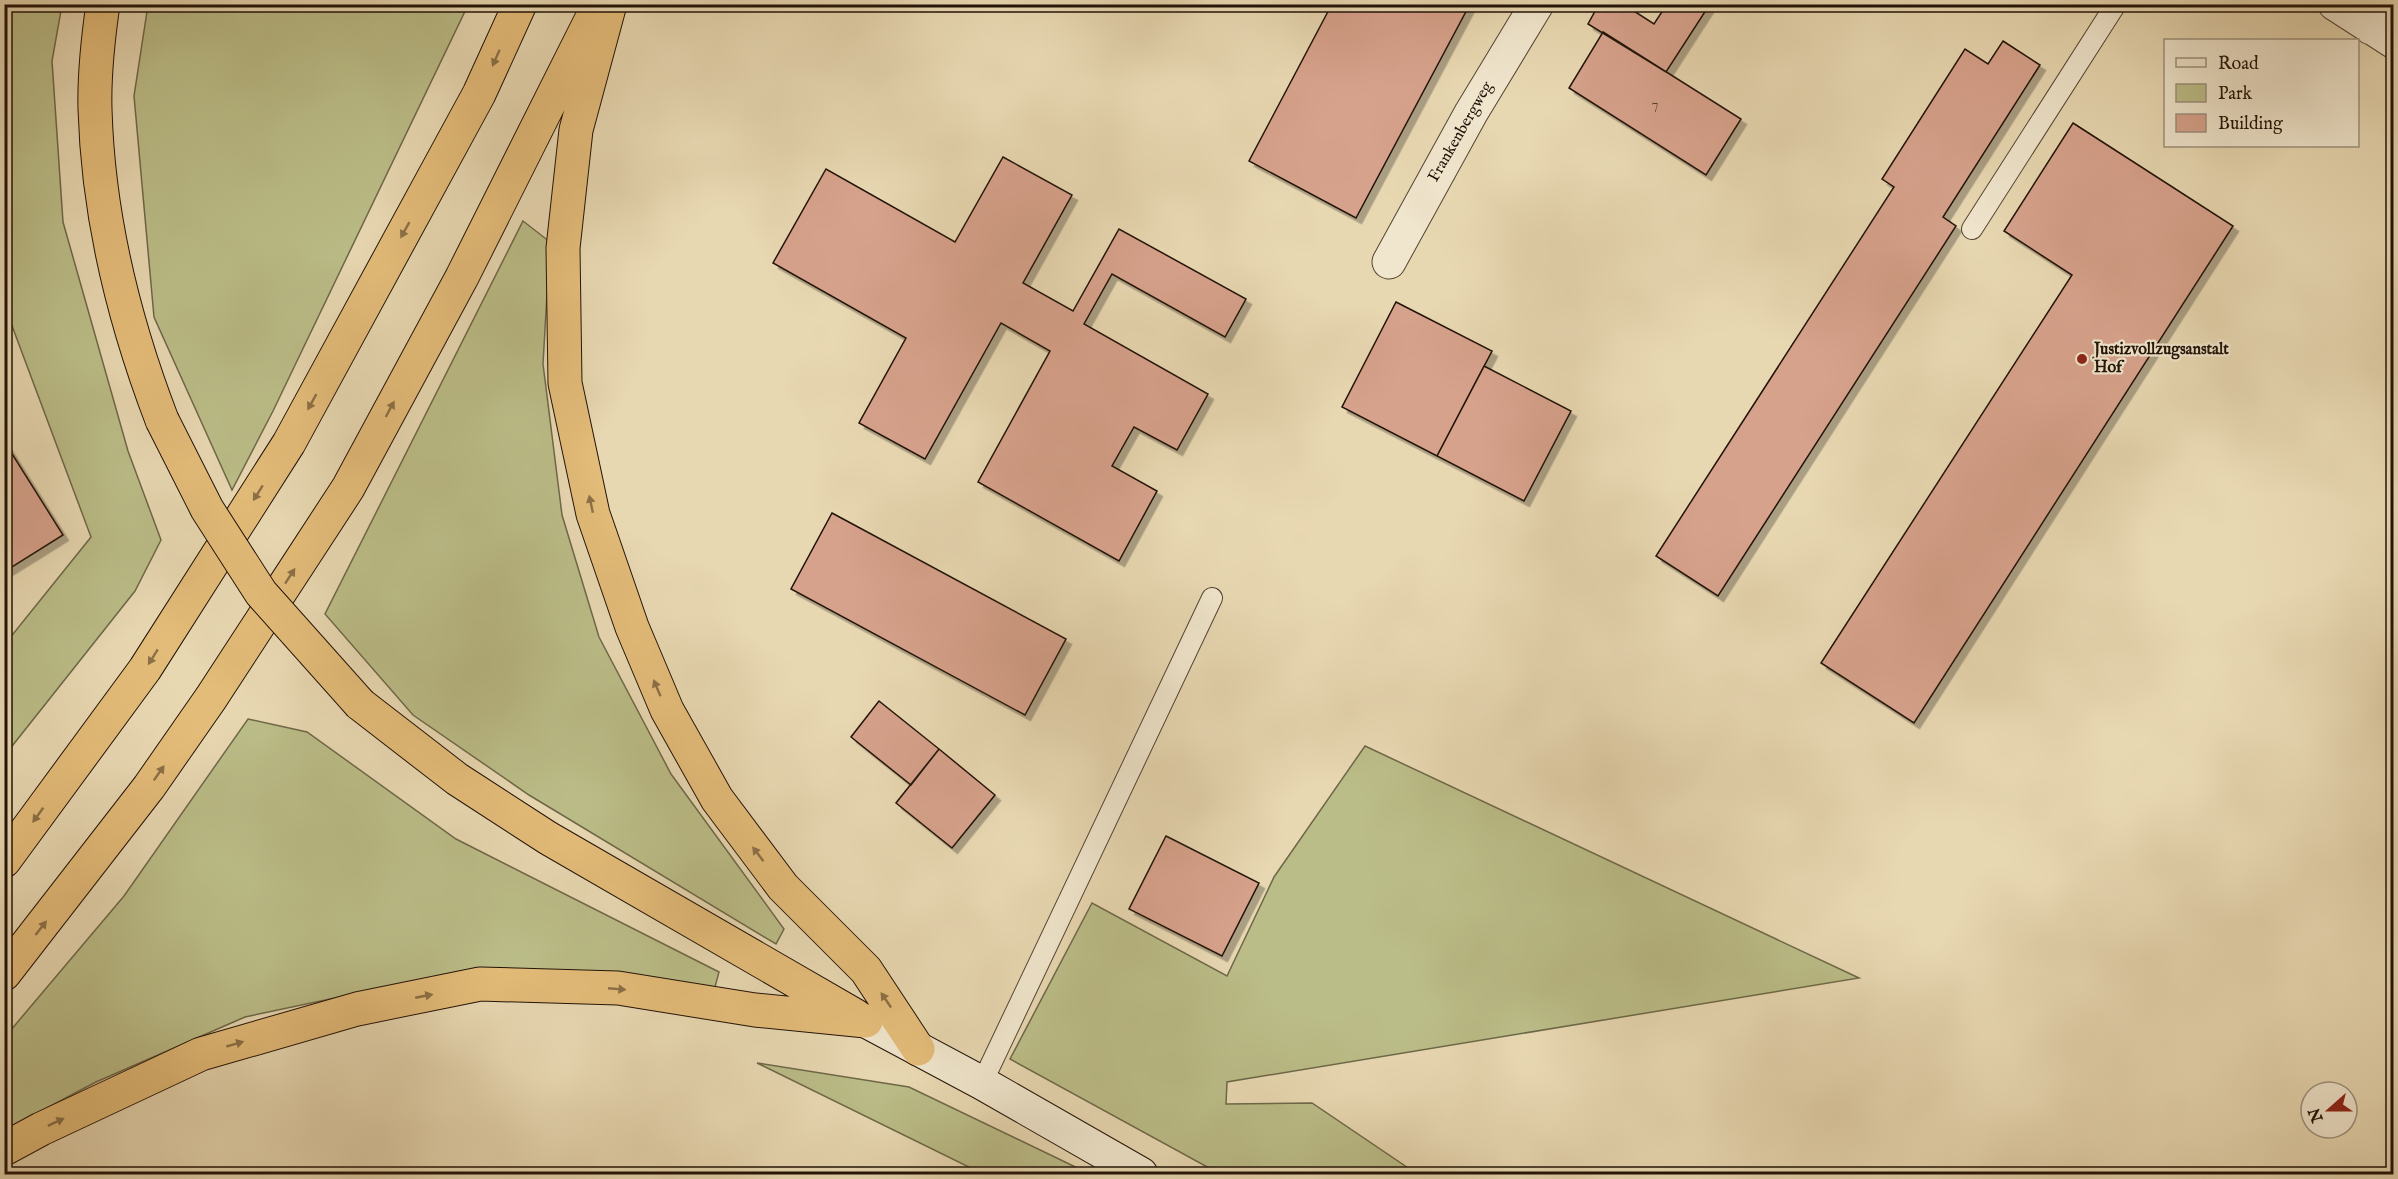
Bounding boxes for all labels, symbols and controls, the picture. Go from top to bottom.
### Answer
legend [2164,39,2359,147]
one-way arrow [491,49,500,66]
text: Road [2218,53,2259,76]
street label: Frankenbergweg [1424,78,1498,186]
text: Park [2218,83,2253,106]
house number: 7 [1652,95,1658,113]
text: Building [2218,113,2283,136]
one-way arrow [400,222,410,239]
place label: Justizvollzugsanstalt Hof [2092,340,2229,378]
marker: Justizvollzugsanstalt Hof [2075,352,2089,366]
one-way arrow [307,393,317,410]
one-way arrow [385,400,395,417]
one-way arrow [252,485,263,501]
one-way arrow [586,495,595,514]
one-way arrow [285,568,296,584]
one-way arrow [148,649,159,665]
one-way arrow [652,678,662,696]
one-way arrow [153,765,164,781]
one-way arrow [32,807,45,823]
one-way arrow [752,846,764,862]
one-way arrow [35,921,47,937]
one-way arrow [608,984,627,994]
one-way arrow [414,991,433,1000]
one-way arrow [881,992,892,1008]
one-way arrow [226,1039,244,1048]
north arrow [2299,1080,2359,1140]
text: N [2305,1104,2329,1126]
one-way arrow [48,1117,65,1126]

